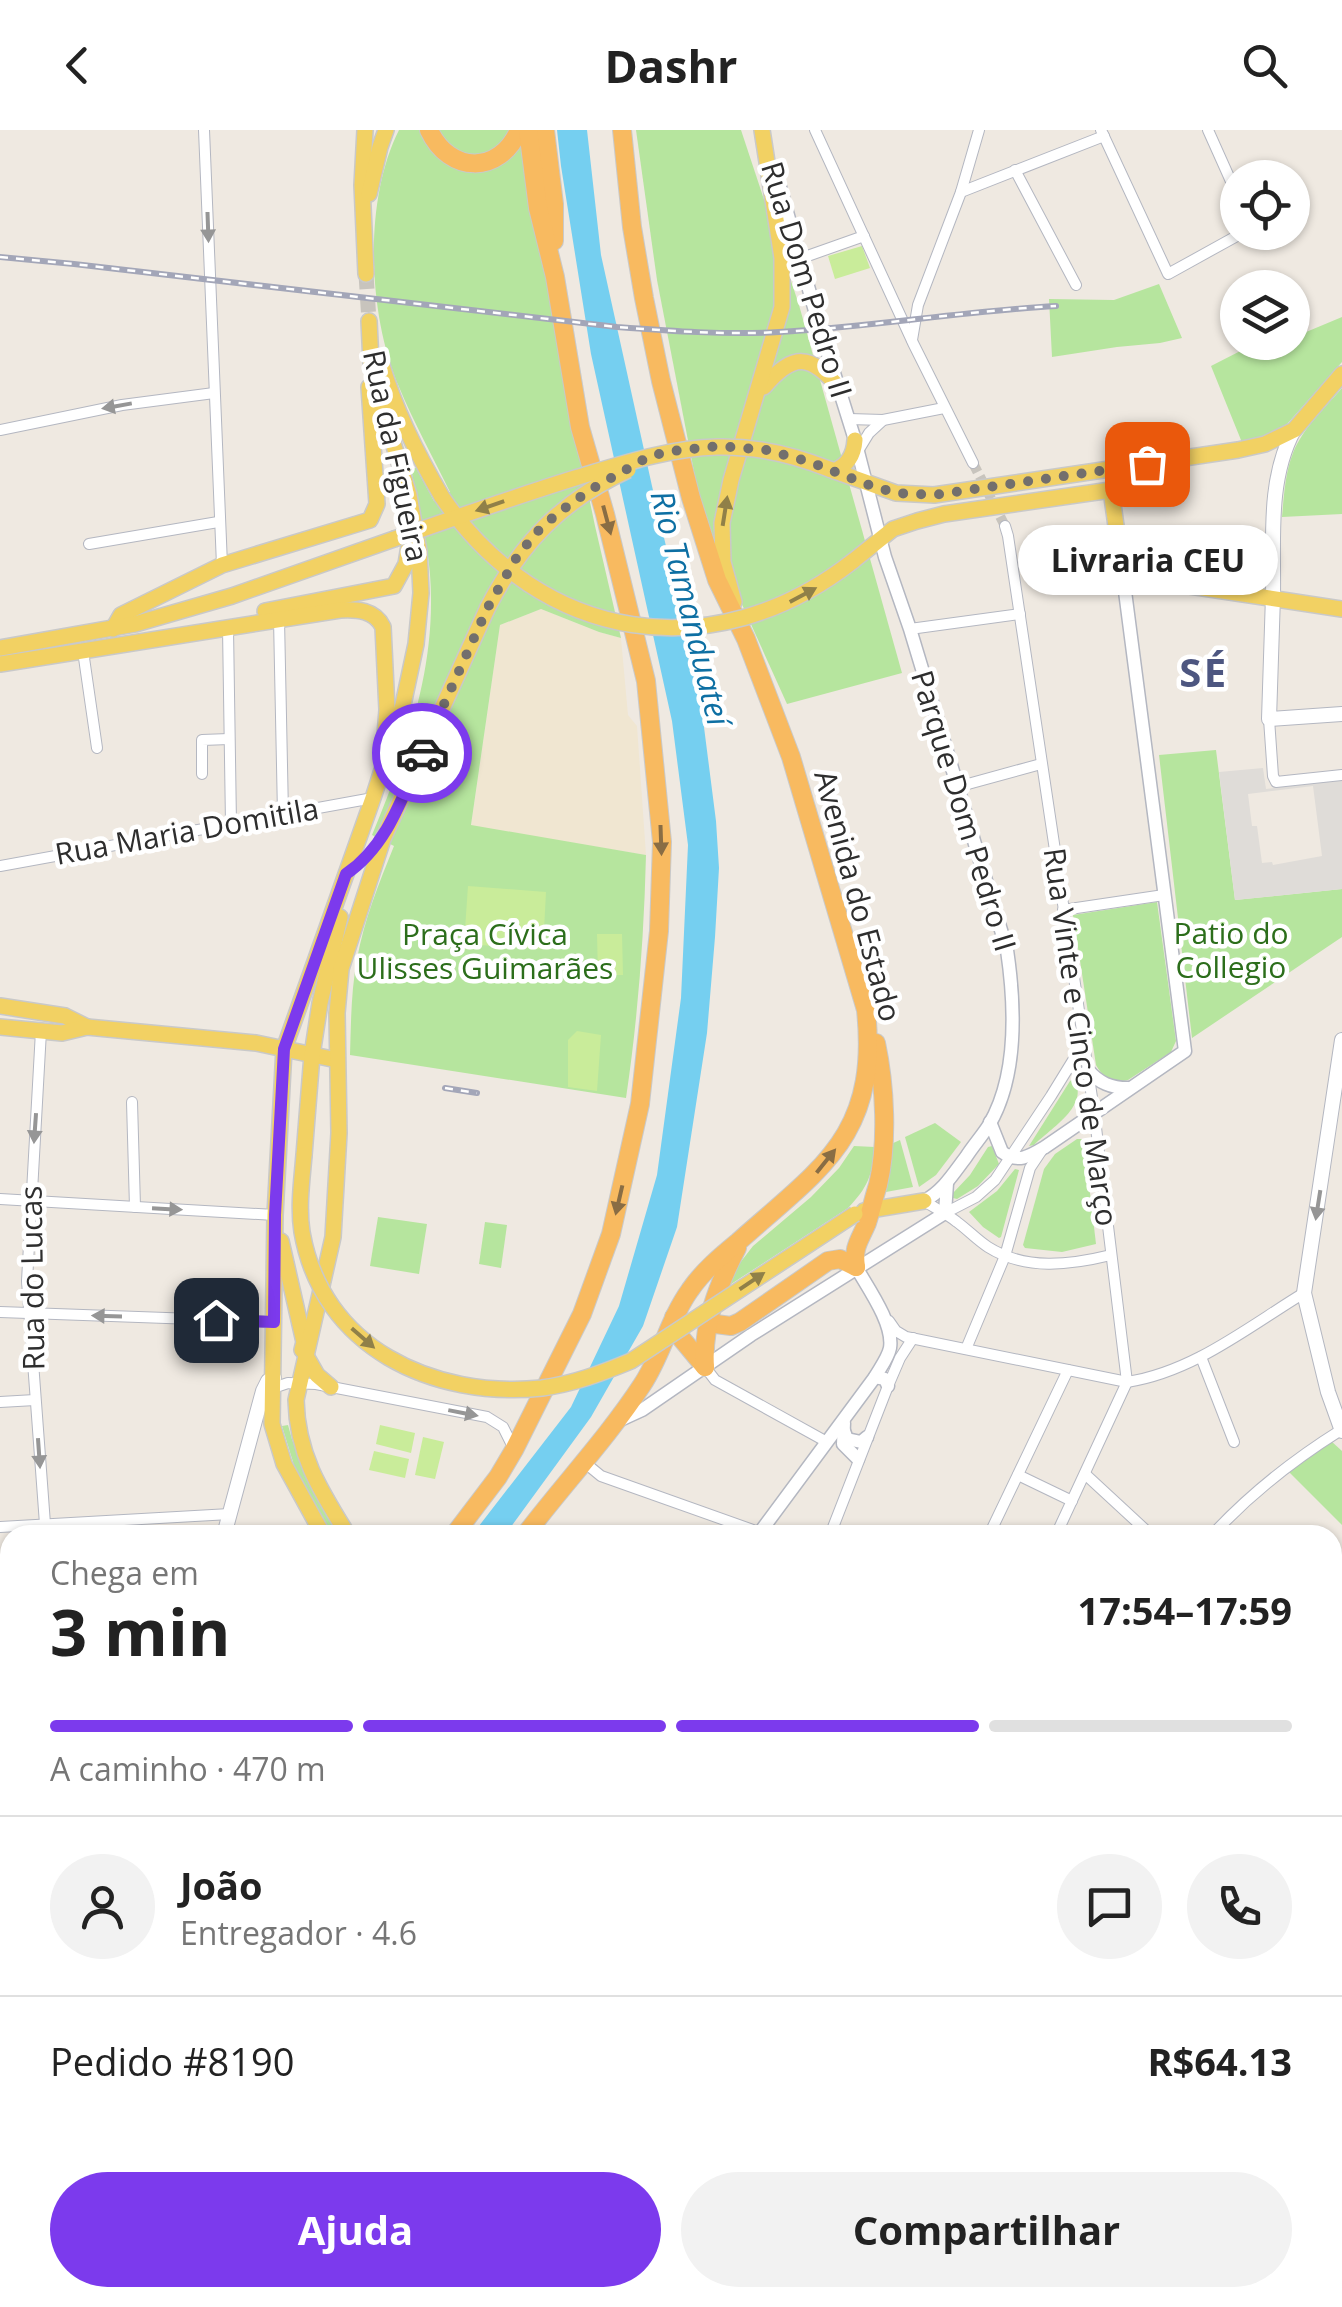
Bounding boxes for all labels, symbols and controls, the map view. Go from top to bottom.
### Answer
text: Dashr [605,35,737,96]
icon: back [50,38,105,93]
icon: search [1237,38,1292,93]
street label: Rua Dom Pedro II [752,156,863,403]
map controls [1220,160,1310,360]
button: locate [1220,160,1310,250]
one-way arrow [200,212,216,244]
button: layers [1220,270,1310,360]
street label: Rua da Figueira [354,346,439,565]
one-way arrow [101,399,132,414]
pin [1105,422,1190,507]
icon: bag [1120,437,1175,492]
water label: Rio Tamanduateí [641,486,742,733]
one-way arrow [718,494,733,526]
one-way arrow [475,499,505,514]
one-way arrow [599,505,615,536]
callout: Livraria CEU [1017,524,1277,594]
text: Livraria CEU [1051,538,1245,581]
one-way arrow [788,587,817,604]
district label: SÉ [1179,644,1229,699]
street label: Parque Dom Pedro II [902,665,1027,956]
courier [372,703,472,803]
icon: car [395,726,450,781]
street label: Avenida do Estado [805,765,912,1026]
street label: Rua Maria Domitila [52,787,322,874]
one-way arrow [653,824,669,856]
street label: Rua Vinte e Cinco de Março [1035,845,1128,1229]
park label: Patio do Collegio [1173,912,1289,987]
park label: Praça Cívica Ulisses Guimarães [357,913,613,988]
one-way arrow [27,1113,43,1145]
one-way arrow [815,1148,836,1174]
one-way arrow [611,1184,626,1215]
street label: Rua do Lucas [9,1185,54,1371]
one-way arrow [1310,1190,1325,1222]
one-way arrow [152,1201,184,1217]
one-way arrow [739,1272,766,1291]
pin [174,1278,259,1363]
icon: home [189,1293,244,1348]
one-way arrow [91,1308,122,1324]
one-way arrow [350,1327,375,1349]
one-way arrow [448,1405,479,1421]
one-way arrow [32,1437,48,1469]
text: Chega em [50,1551,199,1594]
text: 17:54–17:59 [1078,1584,1292,1636]
text: 3 min [50,1587,230,1675]
text: A caminho · 470 m [50,1747,326,1790]
button: person [50,1854,155,1959]
button: chat [1057,1854,1162,1959]
button: phone [1187,1854,1292,1959]
text: João [180,1859,263,1911]
text: Entregador · 4.6 [180,1911,417,1954]
text: Pedido #8190 [50,2035,294,2087]
text: R$64.13 [1147,2035,1292,2087]
button: Ajuda [50,2172,661,2287]
button: Compartilhar [681,2172,1292,2287]

